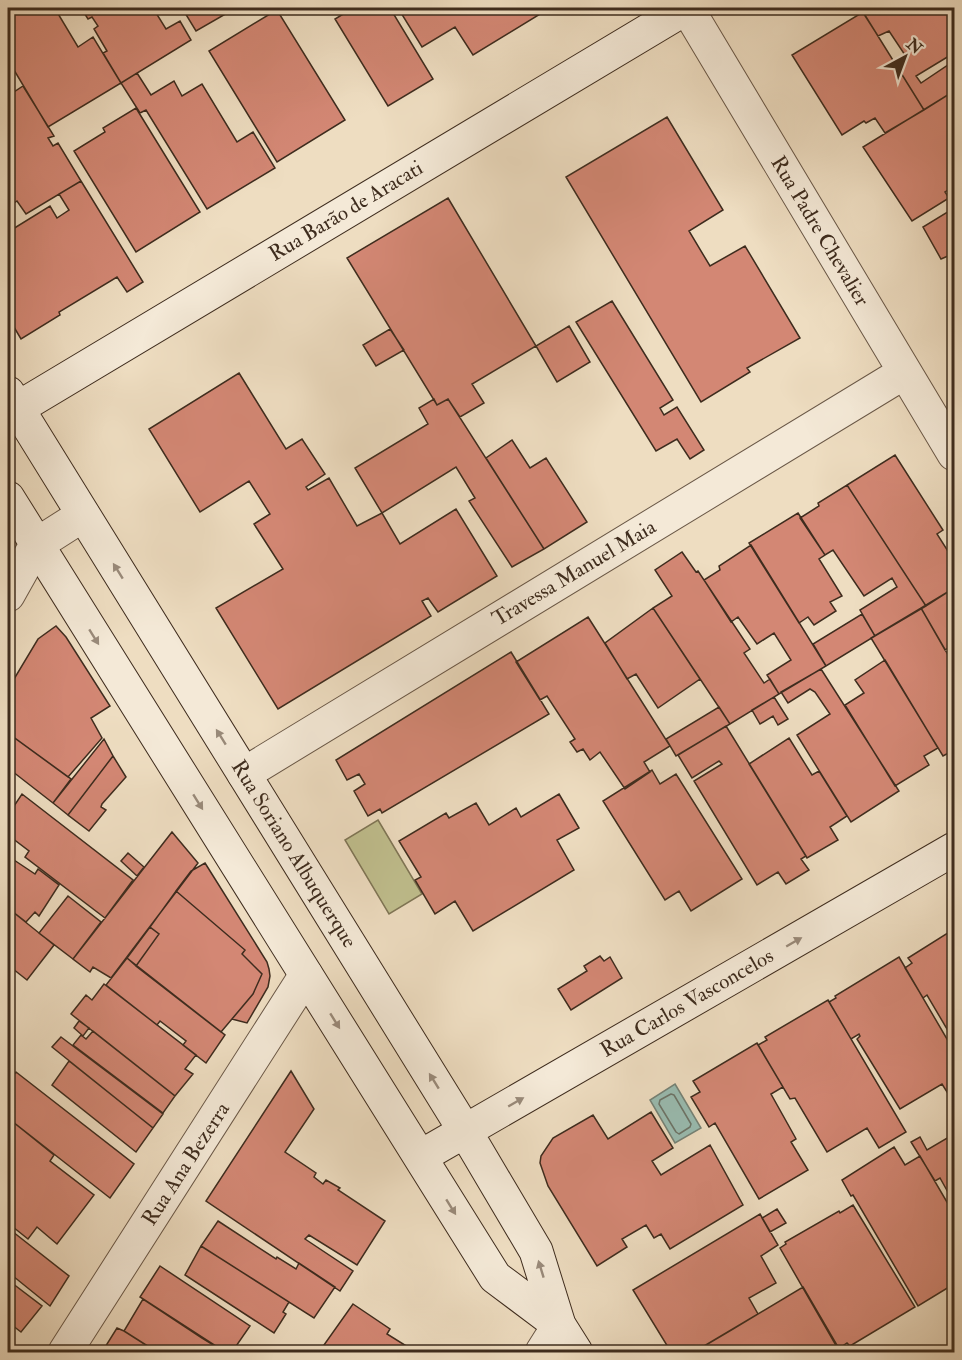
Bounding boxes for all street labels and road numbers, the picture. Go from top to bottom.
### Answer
street label: Rua Padre Chevalier [764,151,876,311]
street label: Rua Barão de Aracati [264,154,428,268]
street label: Travessa Manuel Maia [487,513,661,633]
street label: Rua Soriano Albuquerque [225,755,363,953]
street label: Rua Carlos Vasconcelos [596,942,778,1064]
street label: Rua Ana Bezerra [136,1097,236,1231]

